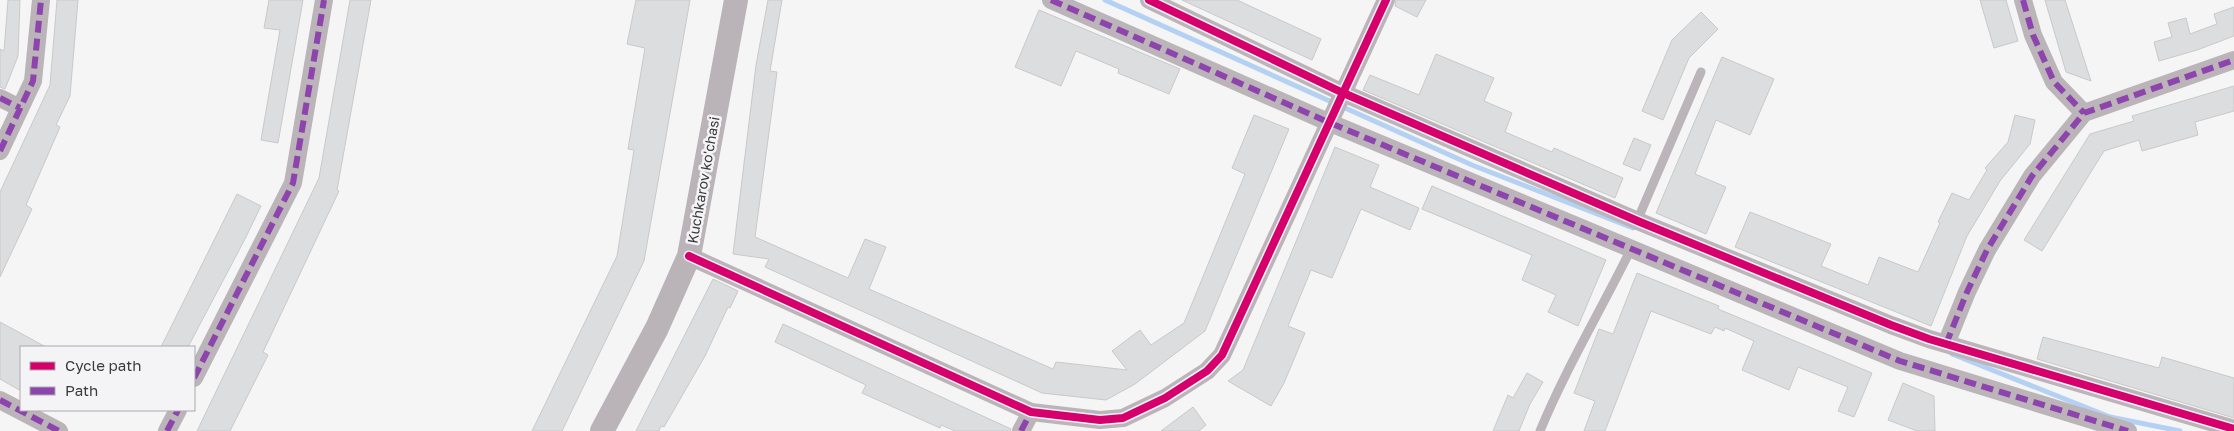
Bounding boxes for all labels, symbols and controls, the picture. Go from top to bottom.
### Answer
street label: Kuchkarov ko'chasi [683,115,723,245]
legend [20,346,195,411]
text: Cycle path [65,356,141,374]
text: Path [65,381,98,399]

